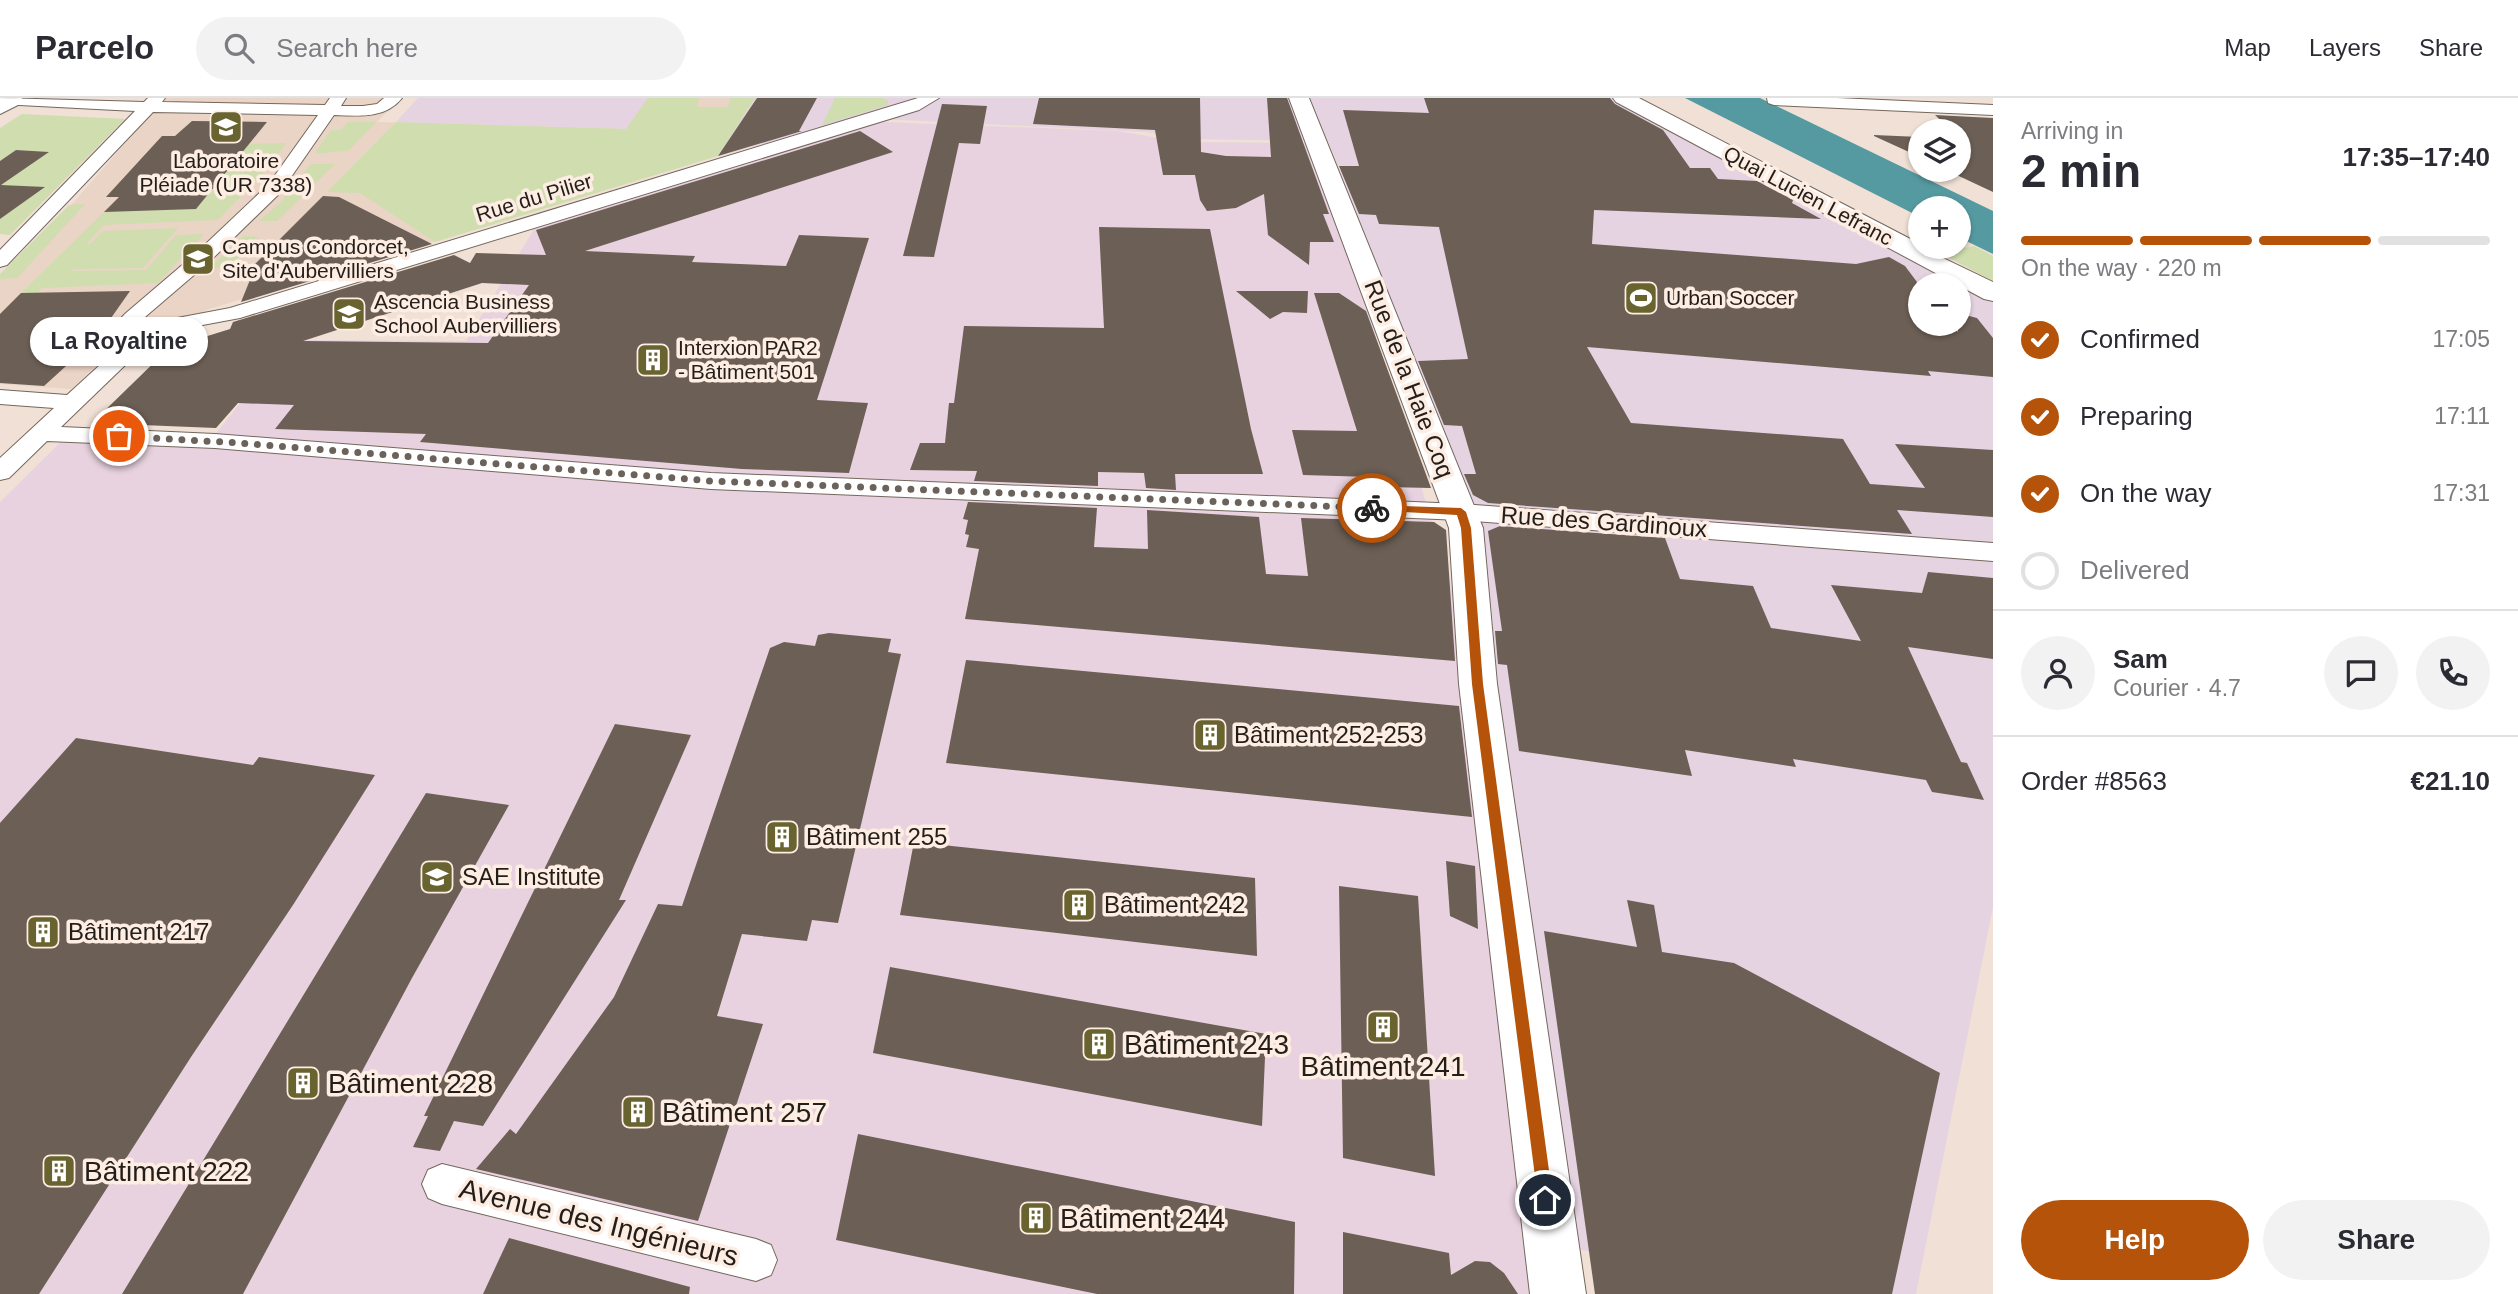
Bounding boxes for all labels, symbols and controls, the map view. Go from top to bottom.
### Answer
search box [196,17,686,80]
text: Parcelo [35,29,154,66]
icon: search [220,29,258,67]
text: Search here [276,33,418,63]
text: Map [2224,34,2271,61]
text: Layers [2309,34,2381,61]
text: Share [2419,34,2483,61]
school or university icon: Laboratoire Pléiade (UR 7338) [207,108,245,146]
text: Arriving in [2021,118,2123,144]
map controls [1908,119,1971,336]
button: layers [1908,119,1971,182]
street label: Quai Lucien Lefranc [1720,141,1897,250]
text: 17:35–17:40 [2343,142,2490,172]
text: 2 min [2021,145,2141,197]
place label: Laboratoire Pléiade (UR 7338) [140,149,312,196]
street label: Rue du Pilier [473,169,595,226]
button: + [1908,196,1971,259]
place label: Campus Condorcet, Site d'Aubervilliers [222,235,409,282]
school or university icon: Campus Condorcet, Site d'Aubervilliers [179,240,217,278]
text: On the way · 220 m [2021,255,2222,281]
button: − [1908,273,1971,336]
street label: Rue de la Haie Coq [1359,276,1460,481]
sports icon: Urban Soccer [1622,279,1660,317]
place label: Urban Soccer [1666,286,1794,309]
place label: Ascencia Business School Aubervilliers [374,290,557,337]
school or university icon: Ascencia Business School Aubervilliers [330,295,368,333]
callout: La Royaltine [30,317,208,366]
icon: check [2021,321,2059,359]
text: Confirmed [2080,324,2200,354]
text: 17:05 [2432,326,2490,352]
text: La Royaltine [51,328,187,354]
place label: Interxion PAR2 - Bâtiment 501 [678,336,818,383]
building icon: Interxion PAR2 - Bâtiment 501 [634,341,672,379]
icon: check [2021,398,2059,436]
text: Preparing [2080,401,2193,431]
text: 17:11 [2434,403,2490,429]
pin [89,406,149,466]
icon: bag [100,417,138,455]
courier [1337,473,1407,543]
icon: check [2021,475,2059,513]
text: On the way [2080,478,2212,508]
text: 17:31 [2432,480,2490,506]
icon: bike [1353,489,1391,527]
street label: Rue des Gardinoux [1500,501,1708,542]
text: Delivered [2080,555,2190,585]
button: person [2021,636,2095,710]
button: chat [2324,636,2398,710]
button: phone [2416,636,2490,710]
text: Sam [2113,644,2168,674]
text: Courier · 4.7 [2113,675,2241,701]
building icon: Bâtiment 252-253 [1191,716,1229,754]
place label: Bâtiment 252-253 [1234,721,1423,748]
text: Order #8563 [2021,766,2167,796]
text: €21.10 [2410,766,2490,796]
building icon: Bâtiment 255 [763,818,801,856]
place label: Bâtiment 255 [806,823,947,850]
school or university icon: SAE Institute [418,858,456,896]
place label: SAE Institute [462,863,601,890]
building icon: Bâtiment 242 [1060,886,1098,924]
place label: Bâtiment 242 [1104,891,1245,918]
building icon: Bâtiment 217 [24,913,62,951]
place label: Bâtiment 217 [68,918,209,945]
building icon: Bâtiment 241 [1364,1008,1402,1046]
building icon: Bâtiment 243 [1080,1025,1118,1063]
place label: Bâtiment 243 [1124,1029,1289,1060]
place label: Bâtiment 241 [1301,1051,1466,1082]
building icon: Bâtiment 228 [284,1064,322,1102]
place label: Bâtiment 228 [328,1068,493,1099]
building icon: Bâtiment 257 [619,1093,657,1131]
place label: Bâtiment 257 [662,1097,827,1128]
building icon: Bâtiment 222 [40,1152,78,1190]
place label: Bâtiment 222 [84,1156,249,1187]
pin [1515,1170,1575,1230]
street label: Avenue des Ingénieurs [456,1173,741,1272]
icon: home [1526,1181,1564,1219]
building icon: Bâtiment 244 [1017,1199,1055,1237]
button: Help [2021,1200,2249,1280]
button: Share [2263,1200,2490,1280]
place label: Bâtiment 244 [1060,1203,1225,1234]

